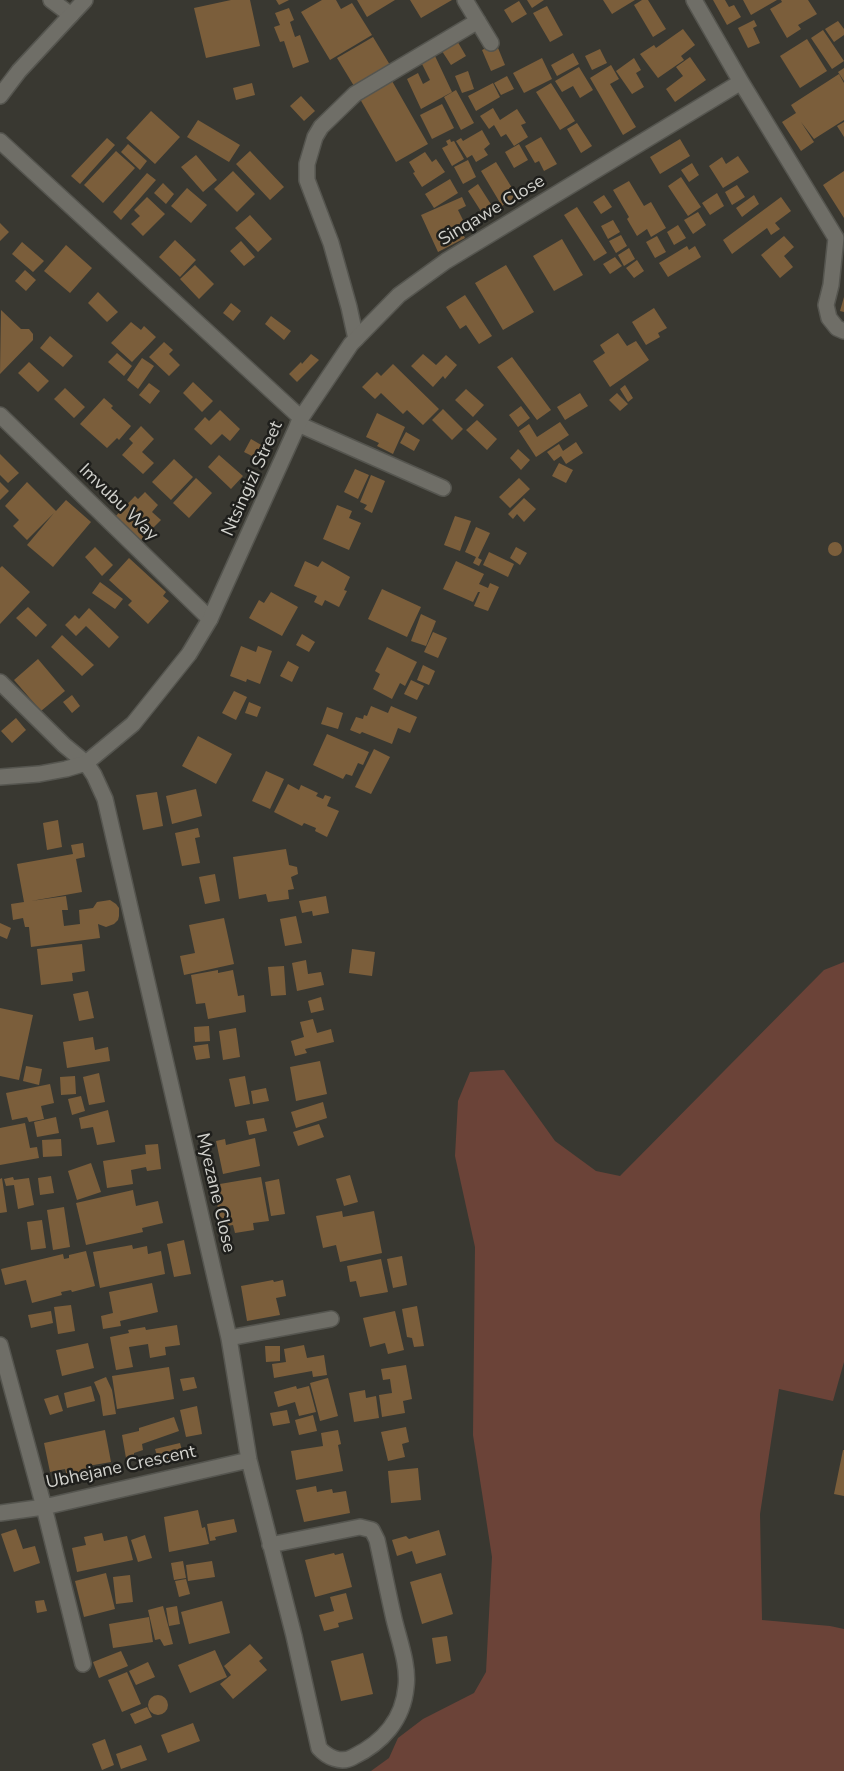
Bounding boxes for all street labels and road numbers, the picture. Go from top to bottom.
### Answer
street label: Sinqawe Close [435,171,549,251]
street label: Ntsingizi Street [218,418,288,540]
street label: Imvubu Way [74,460,162,546]
street label: Myezane Close [191,1131,239,1255]
street label: Ubhejane Crescent [44,1442,198,1494]

